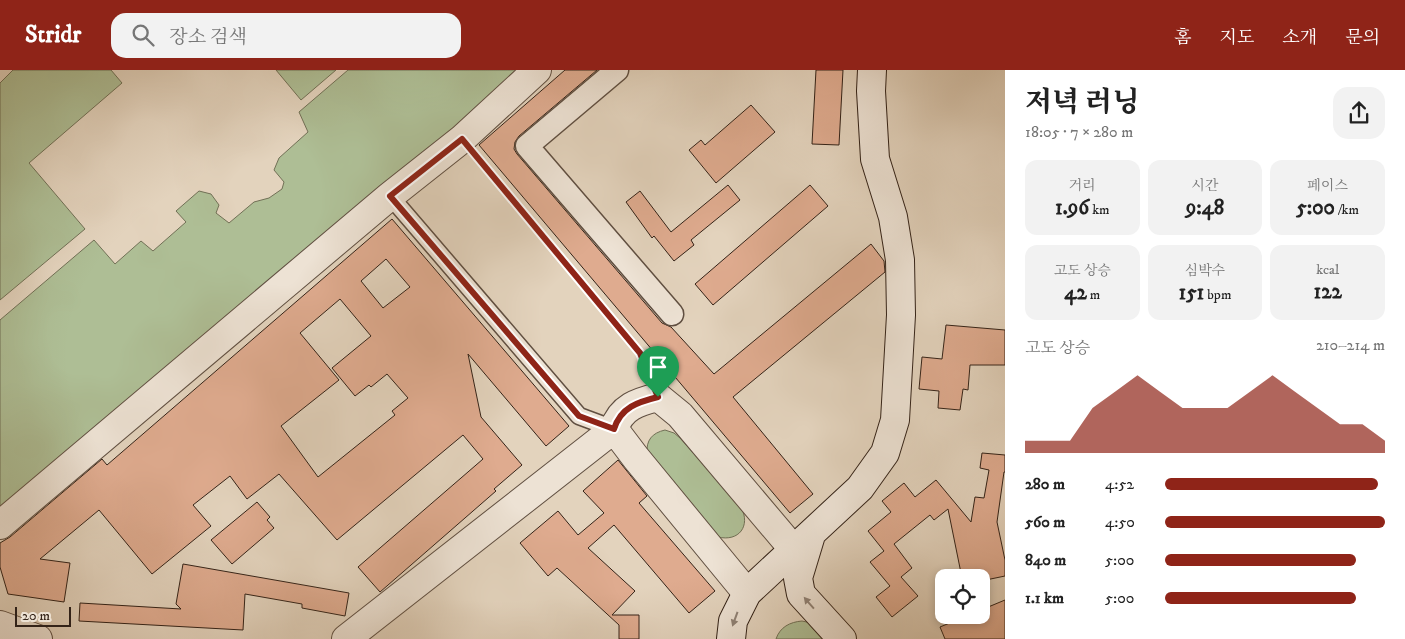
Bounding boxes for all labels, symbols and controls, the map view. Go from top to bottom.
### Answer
search box [111,13,461,58]
text: Stridr [25,20,81,50]
icon: search [129,21,157,49]
text: 장소 검색 [169,26,247,49]
text: 홈 [1174,27,1192,49]
text: 지도 [1220,27,1254,49]
text: 소개 [1282,27,1317,49]
text: 문의 [1345,27,1380,49]
text: 저녁 러닝 [1025,85,1139,120]
button: share [1333,87,1385,139]
text: 18:05 · 7 × 280 m [1025,122,1133,142]
text: 거리 [1069,177,1096,195]
text: 시간 [1191,177,1219,195]
text: 페이스 [1307,177,1348,195]
text: 1.96 [1055,195,1089,221]
text: 9:48 [1186,195,1224,221]
text: 5:00 [1296,195,1335,221]
text: km [1089,201,1110,219]
text: /km [1335,201,1359,219]
text: kcal [1316,261,1339,279]
text: 고도 상승 [1054,262,1111,280]
text: 심박수 [1185,262,1225,280]
text: 122 [1313,279,1342,305]
text: 42 [1064,280,1087,306]
text: 151 [1179,280,1204,306]
text: m [1087,286,1100,304]
text: bpm [1204,286,1231,304]
text: 210–214 m [1316,335,1385,355]
text: 고도 상승 [1025,338,1090,358]
pin [637,346,679,397]
icon: arrive [644,353,672,381]
text: 280 m [1025,474,1065,494]
text: 4:52 [1105,474,1134,494]
text: 560 m [1025,512,1065,532]
text: 4:50 [1105,512,1135,532]
text: 840 m [1025,550,1066,570]
text: 5:00 [1105,550,1134,570]
map controls [935,569,990,624]
button: locate [935,569,990,624]
text: 1.1 km [1025,588,1064,608]
text: 5:00 [1105,588,1134,608]
one-way arrow [803,597,814,610]
scale bar [15,604,71,627]
text: 20 m [22,607,50,625]
one-way arrow [731,611,738,626]

